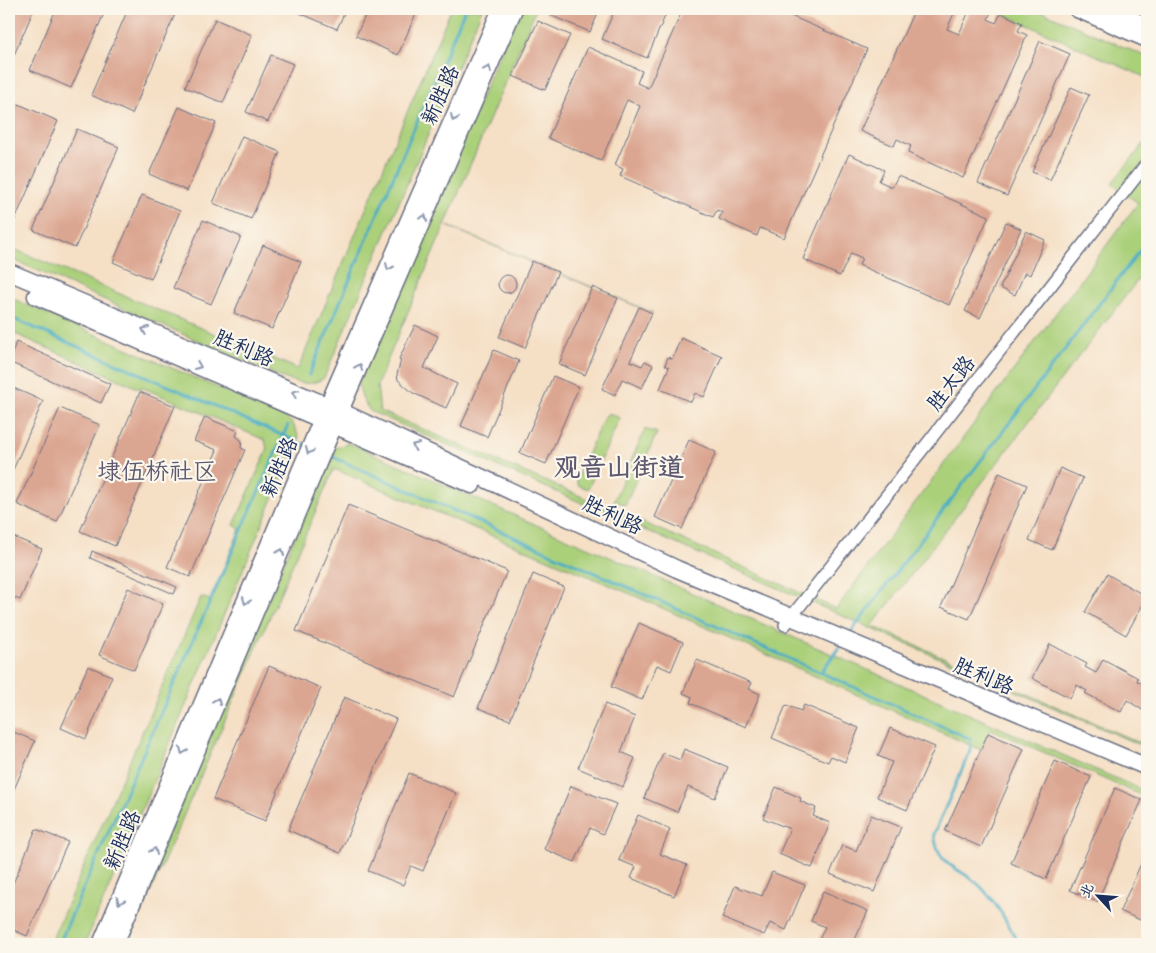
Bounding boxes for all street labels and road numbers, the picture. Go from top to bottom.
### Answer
street label: 新胜路 [415,61,465,129]
street label: 胜利路 [210,324,278,372]
street label: 胜太路 [921,350,981,416]
street label: 新胜路 [255,433,303,501]
street label: 胜利路 [579,490,647,540]
street label: 胜利路 [950,652,1018,700]
street label: 新胜路 [98,806,146,874]

